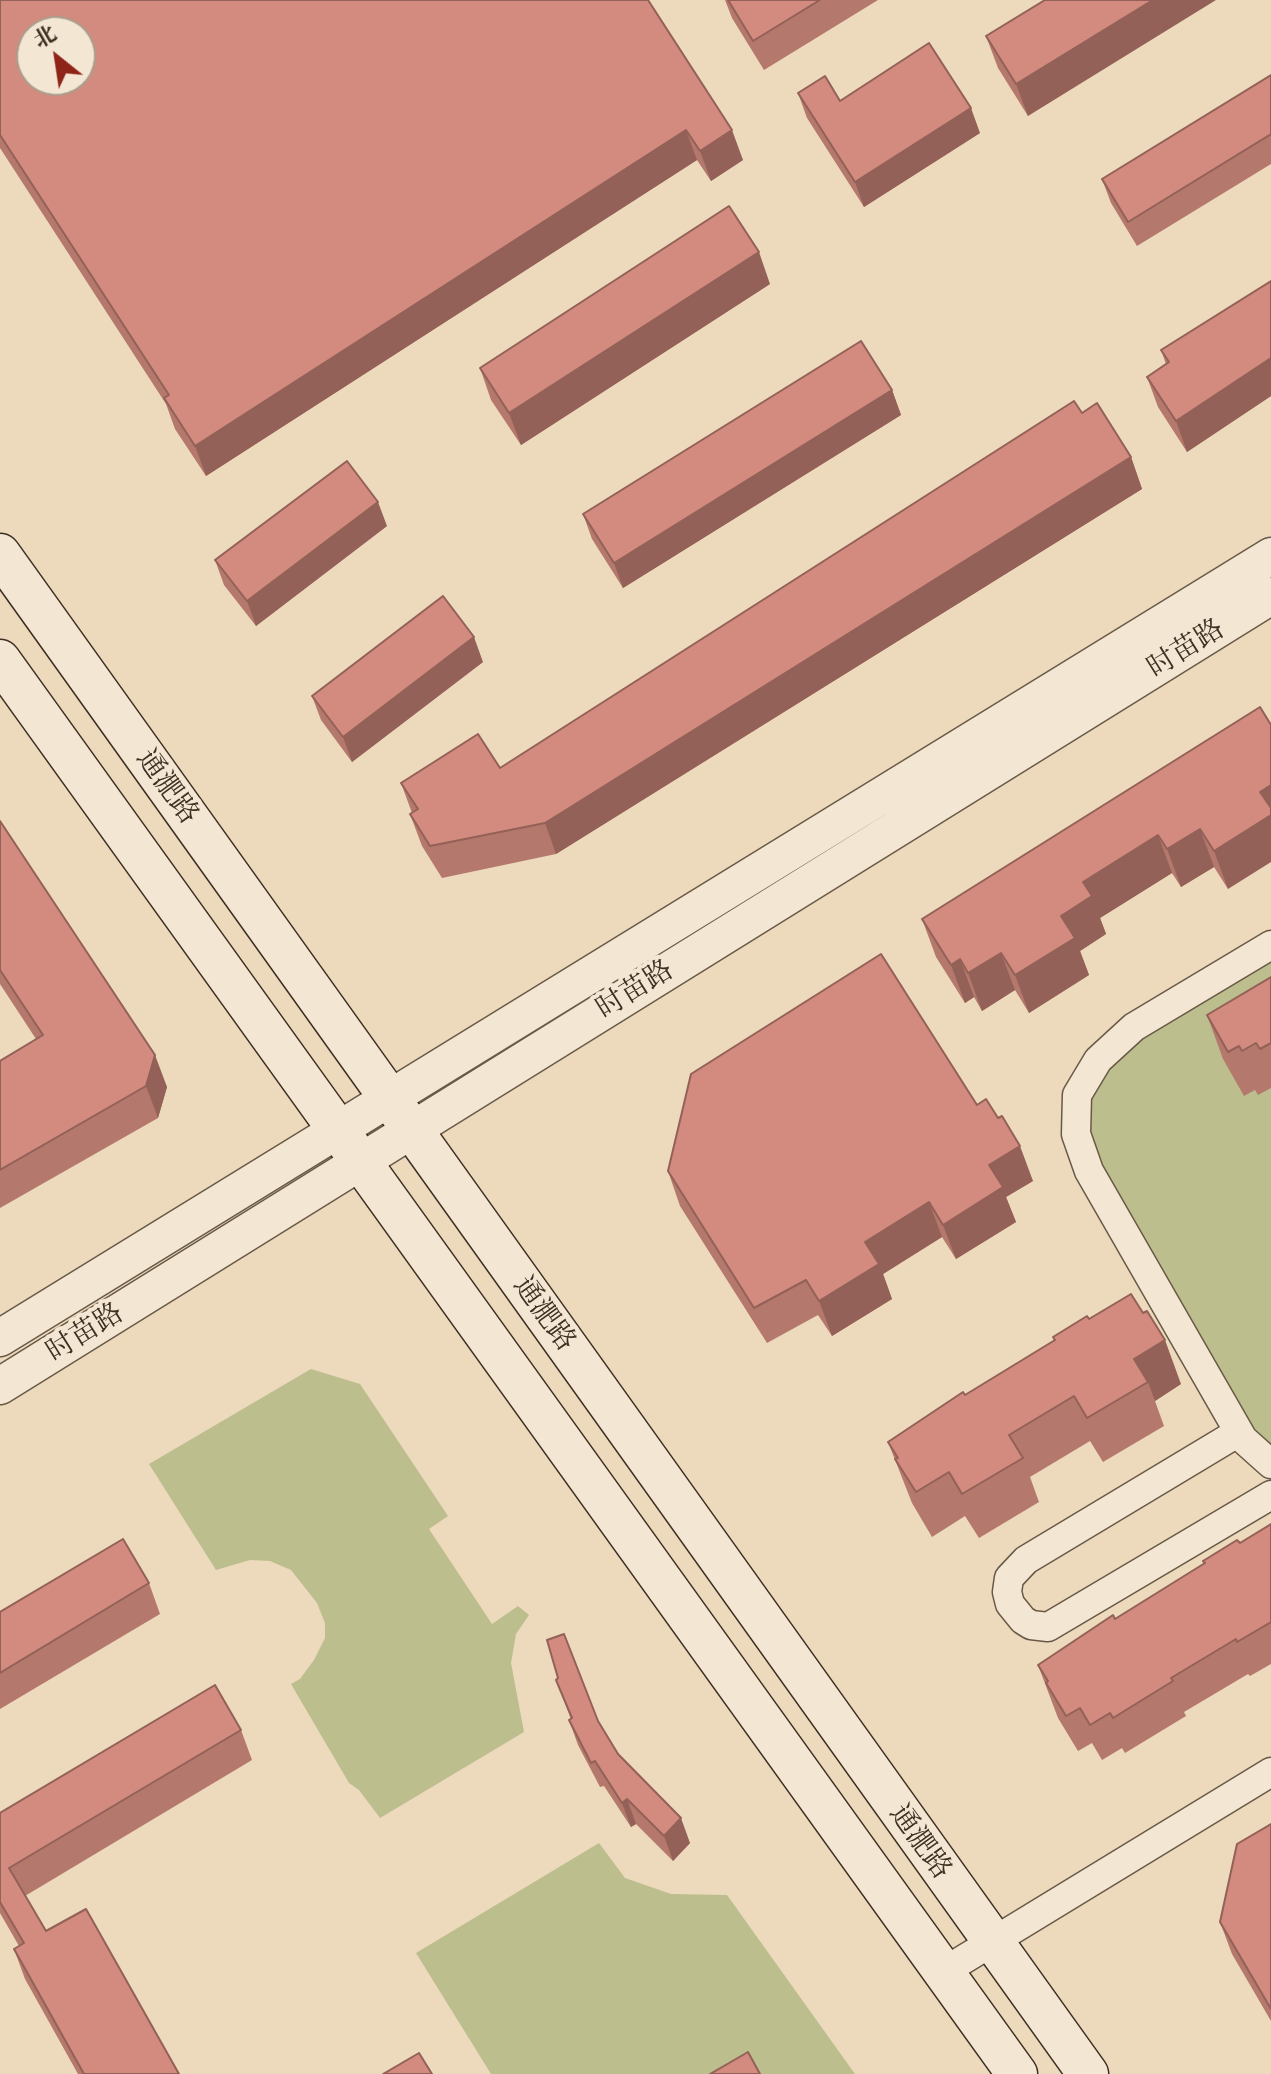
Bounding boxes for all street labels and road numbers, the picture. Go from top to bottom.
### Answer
street label: 时苗路 [1141,612,1231,686]
street label: 通淝路 [129,743,205,831]
street label: 时苗路 [590,953,680,1027]
street label: 通淝路 [506,1270,582,1358]
street label: 时苗路 [40,1296,130,1370]
street label: 通淝路 [882,1798,958,1886]

